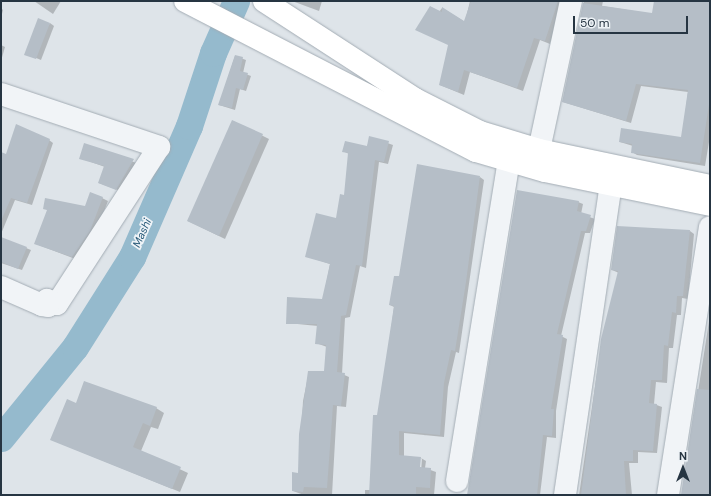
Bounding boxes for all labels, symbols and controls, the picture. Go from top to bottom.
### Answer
scale bar [575,8,690,34]
text: 50 m [580,15,609,31]
water label: Mashi [130,217,154,249]
north arrow [663,448,703,488]
text: N [679,449,687,463]

